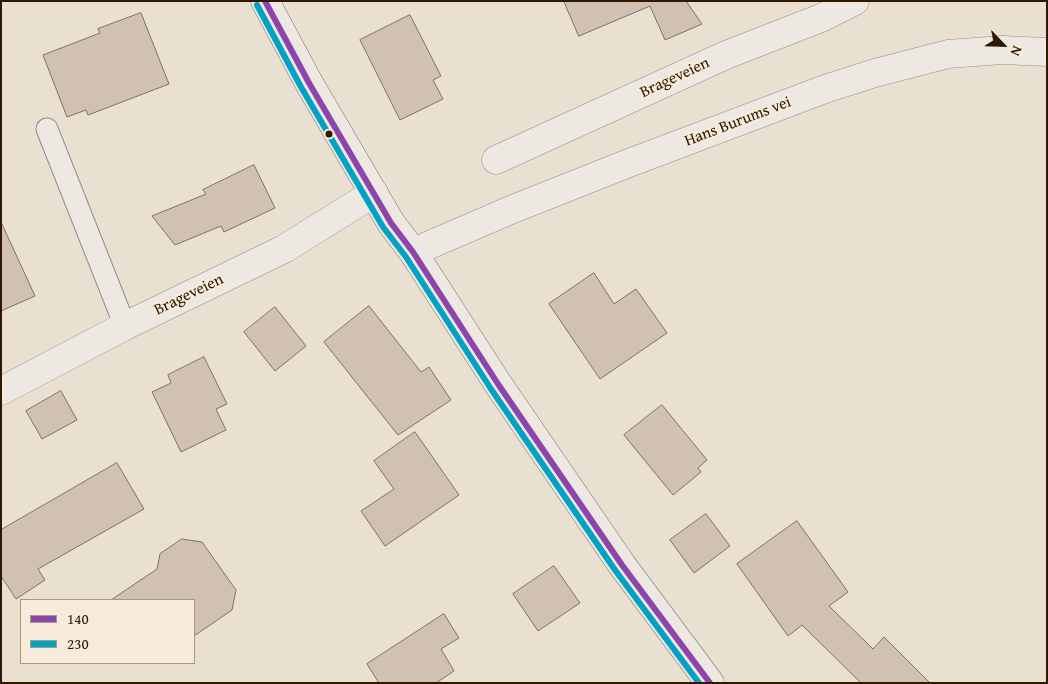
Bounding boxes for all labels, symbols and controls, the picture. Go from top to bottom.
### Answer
north arrow [978,20,1028,70]
text: N [1006,43,1028,59]
street label: Brageveien [637,54,713,102]
street label: Hans Burums vei [682,93,794,151]
unlabelled marker [324,129,334,139]
street label: Brageveien [151,270,227,320]
legend [20,599,195,664]
text: 140 [67,608,89,629]
text: 230 [67,633,89,654]

